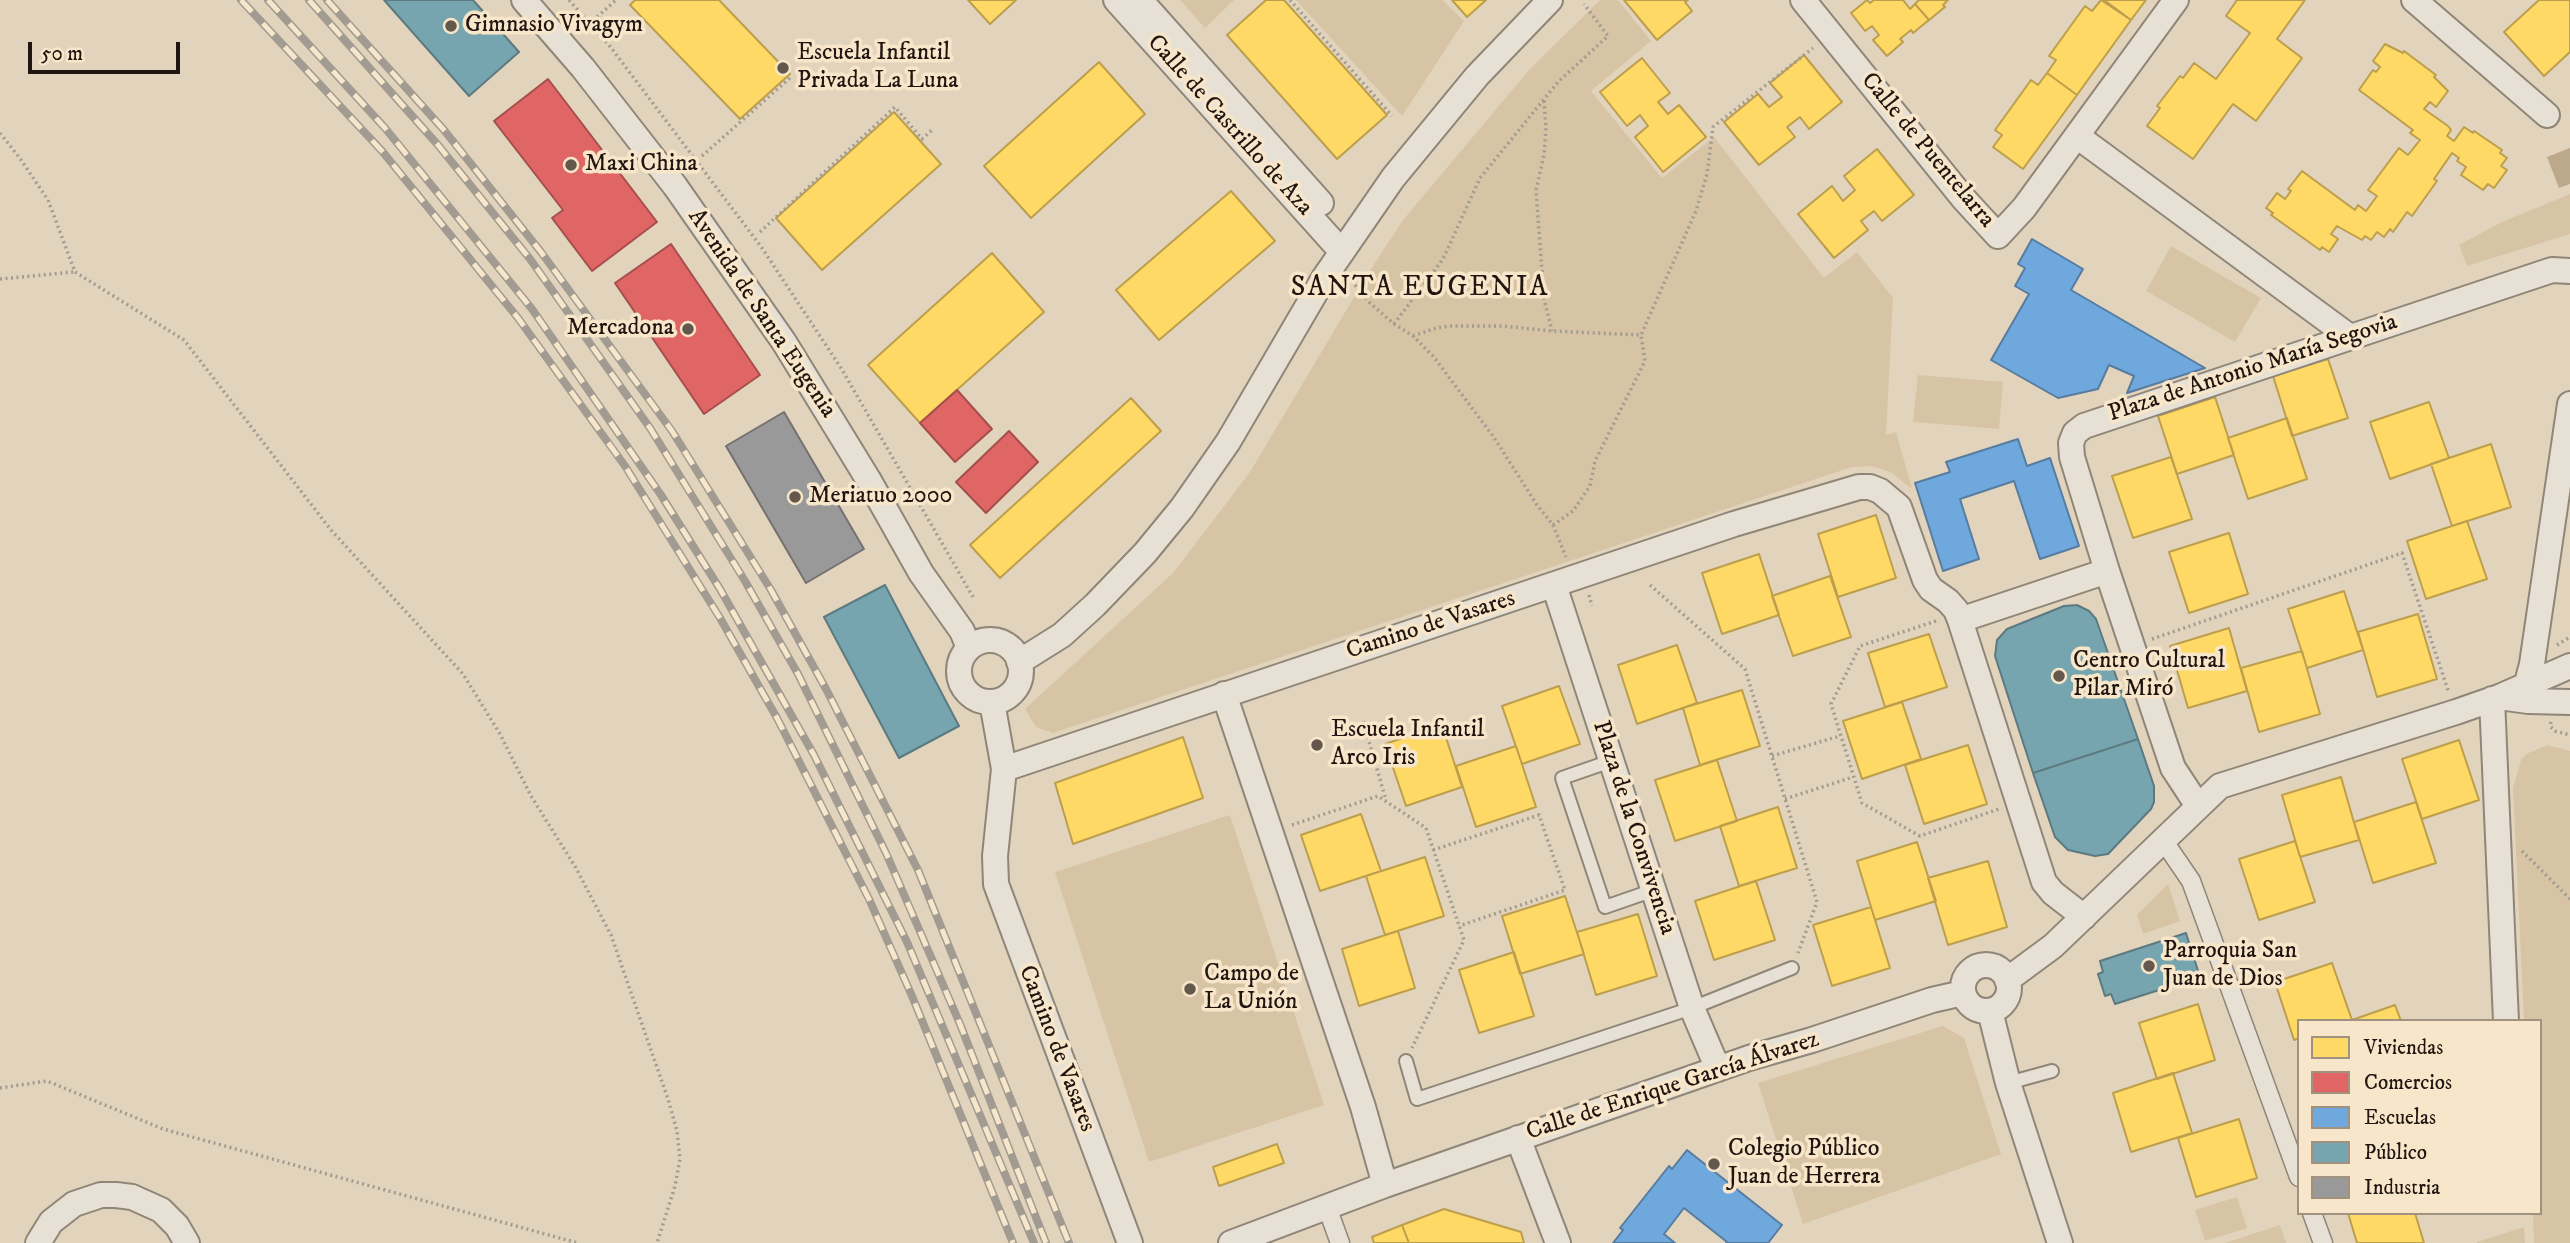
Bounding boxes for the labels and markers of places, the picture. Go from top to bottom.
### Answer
place label: Gimnasio Vivagym [465,12,643,40]
marker: Gimnasio Vivagym [443,18,459,34]
place label: Escuela Infantil Privada La Luna [797,40,958,96]
marker: Escuela Infantil Privada La Luna [775,60,791,76]
place label: Maxi China [585,151,698,179]
marker: Maxi China [563,157,579,173]
place label: Mercadona [567,315,674,343]
marker: Mercadona [680,321,696,337]
place label: Meriatuo 2000 [809,483,952,511]
marker: Meriatuo 2000 [787,489,803,505]
place label: Centro Cultural Pilar Miró [2073,648,2225,704]
marker: Centro Cultural Pilar Miró [2051,668,2067,684]
place label: Escuela Infantil Arco Iris [1331,717,1484,773]
marker: Escuela Infantil Arco Iris [1309,737,1325,753]
place label: Parroquia San Juan de Dios [2163,938,2297,994]
marker: Parroquia San Juan de Dios [2141,958,2157,974]
place label: Campo de La Unión [1204,961,1299,1017]
marker: Campo de La Unión [1182,981,1198,997]
place label: Colegio Público Juan de Herrera [1728,1136,1880,1192]
marker: Colegio Público Juan de Herrera [1706,1156,1722,1172]

